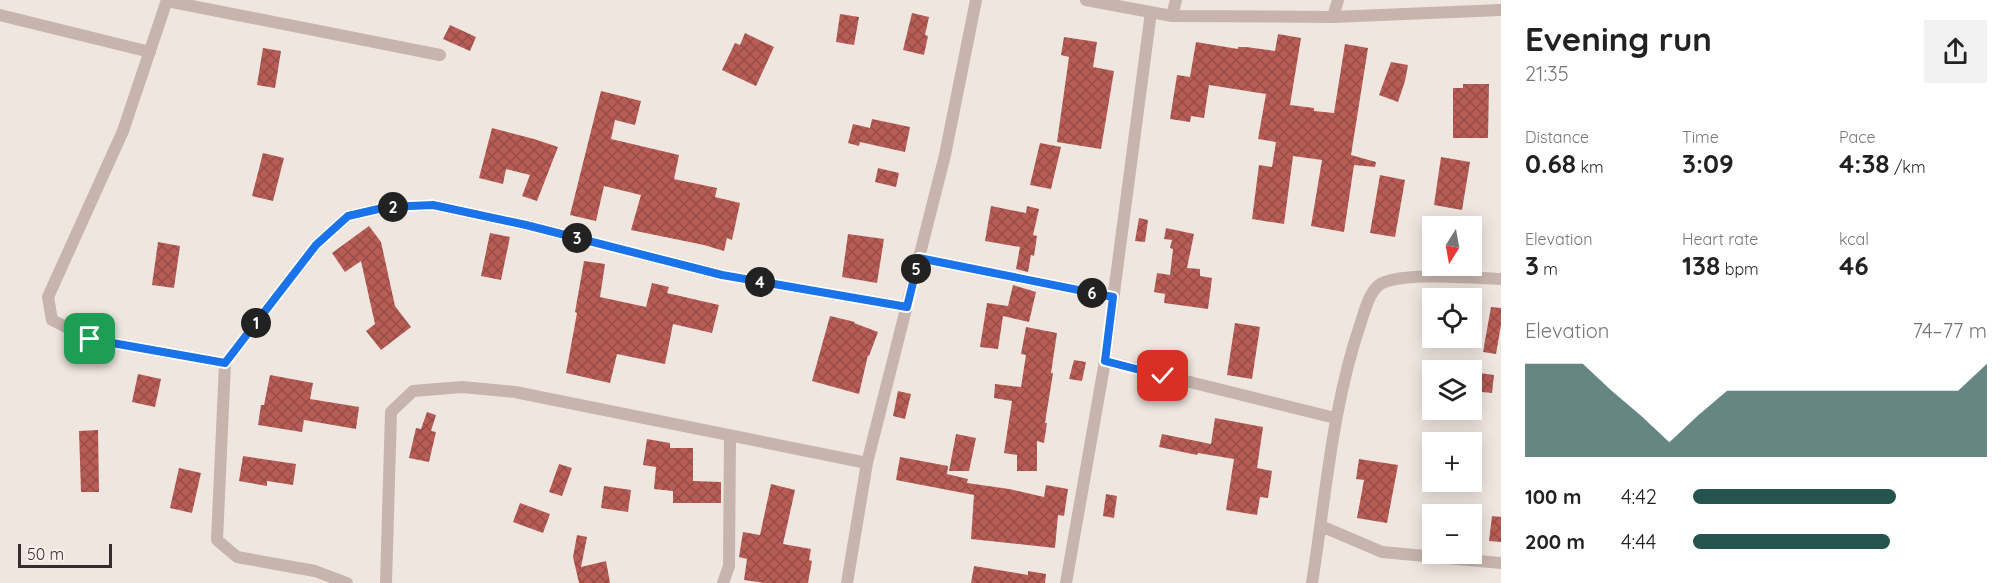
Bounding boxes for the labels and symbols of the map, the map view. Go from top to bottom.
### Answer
pin: 2 [378,192,408,222]
north arrow [1422,216,1482,276]
pin: 3 [562,223,592,253]
pin: 5 [901,254,931,284]
pin: 4 [745,267,775,297]
pin: 6 [1077,278,1107,308]
pin: 1 [241,308,271,338]
pin [64,313,115,364]
pin [1137,350,1188,401]
scale bar [18,541,112,568]

